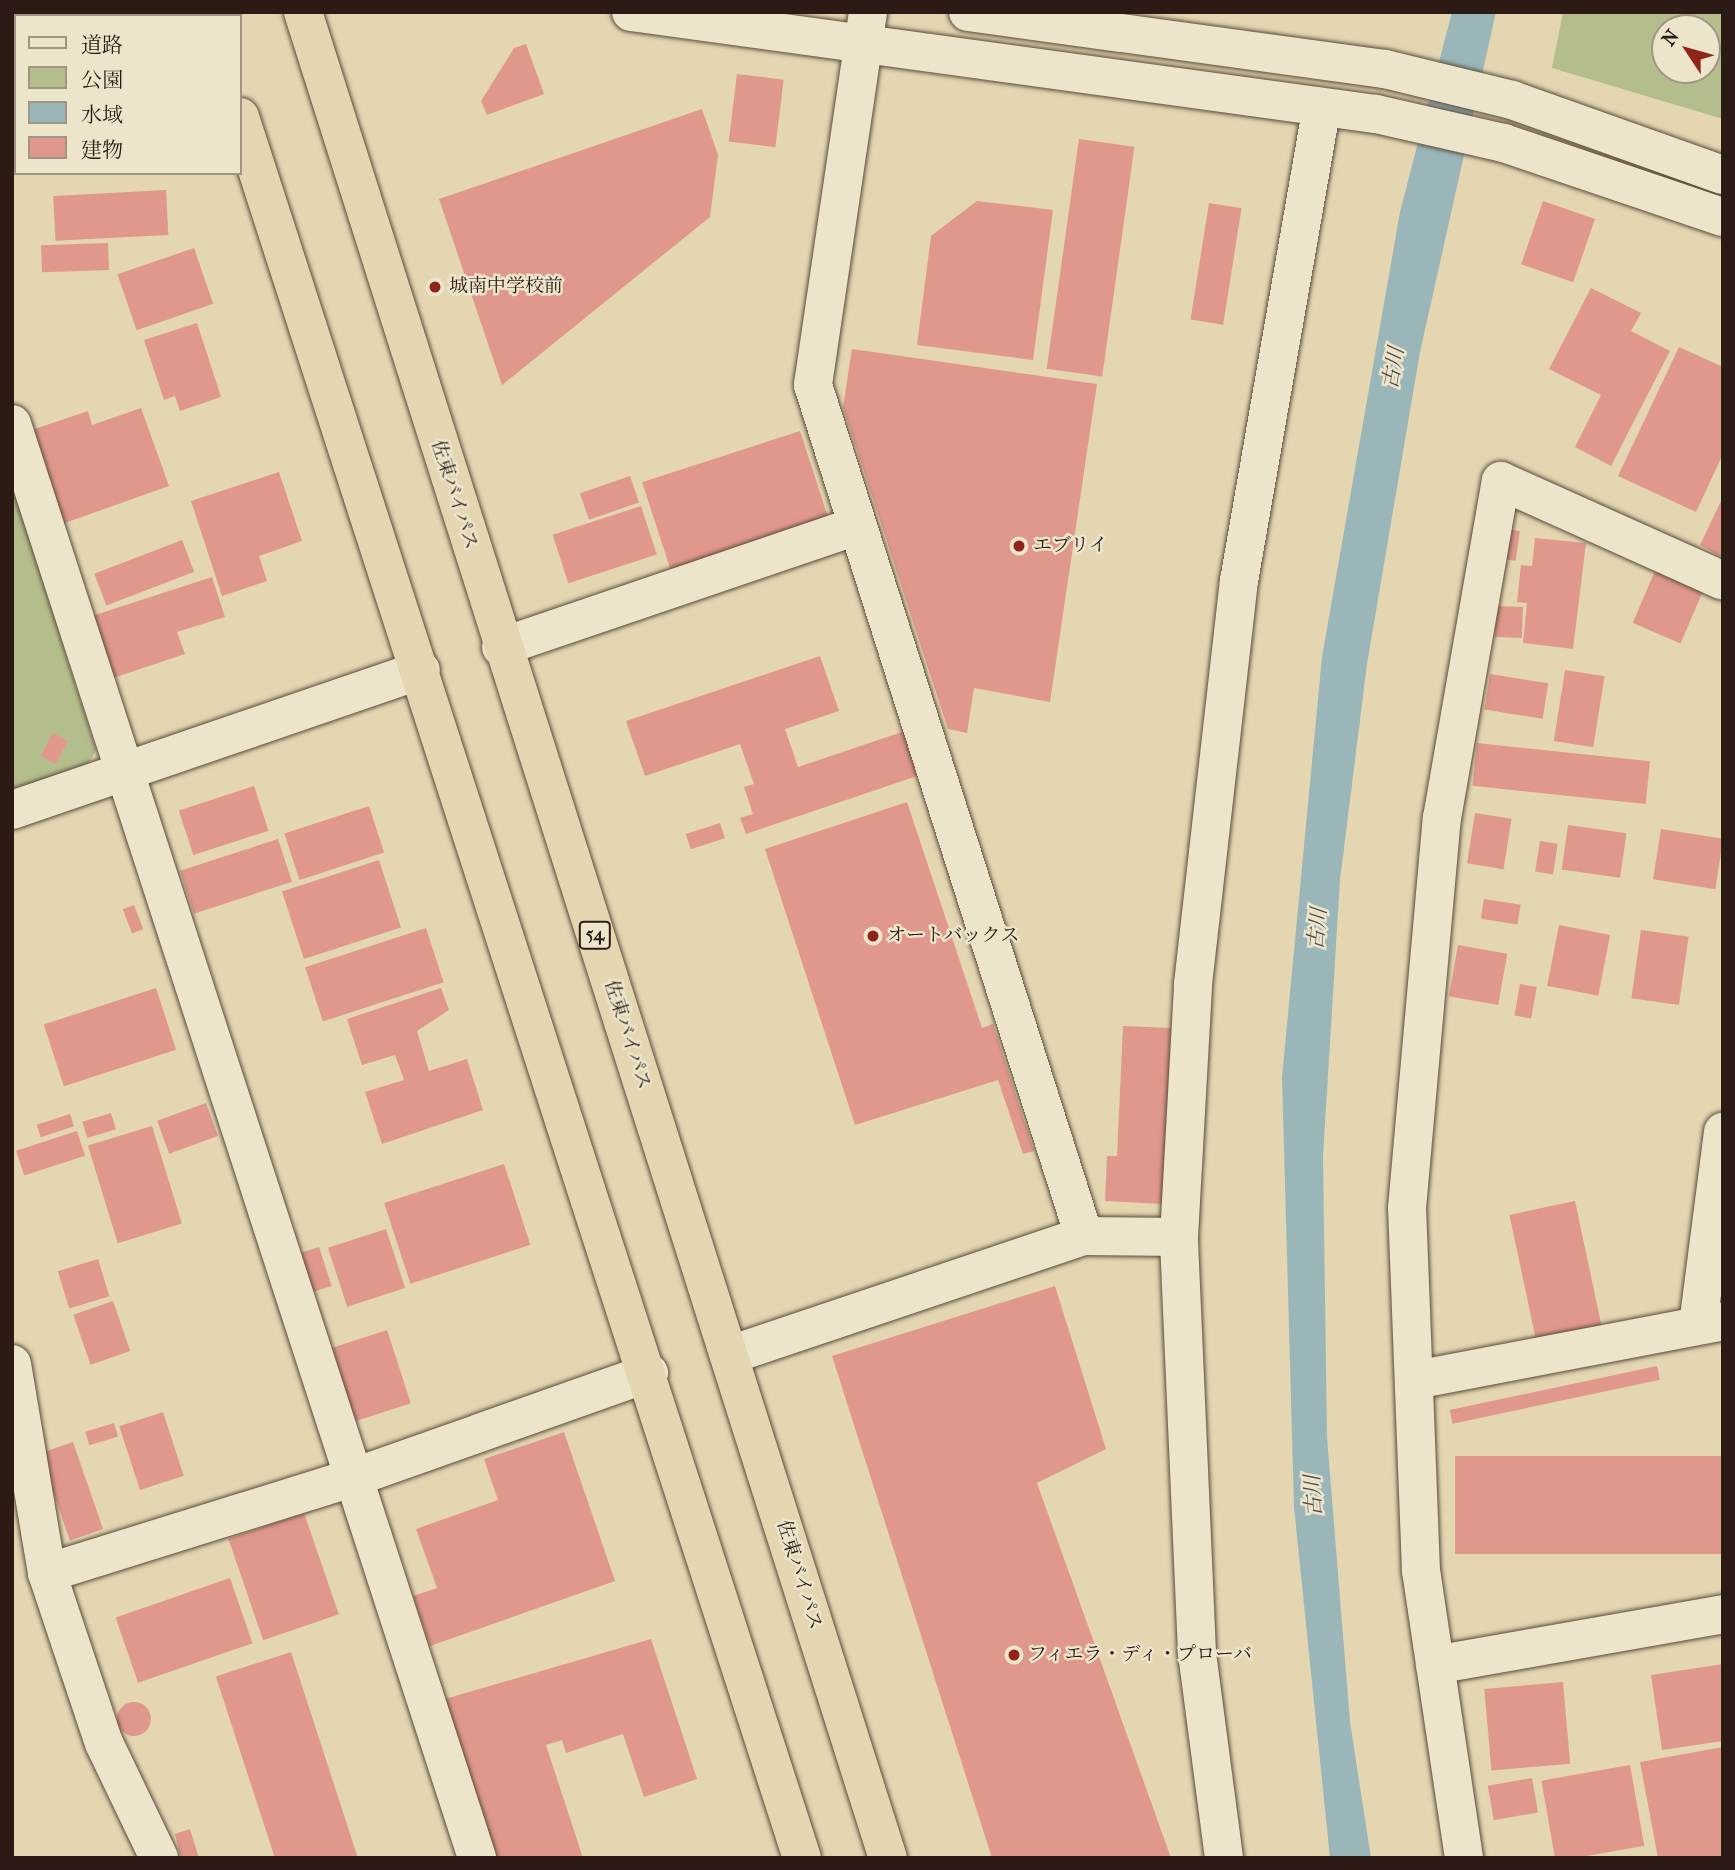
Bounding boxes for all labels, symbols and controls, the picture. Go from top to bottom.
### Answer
legend [14,14,242,175]
north arrow [1651,14,1721,84]
text: N [1657,26,1684,50]
text: 道路 [81,33,123,57]
text: 公園 [81,68,123,92]
text: 水域 [81,103,123,127]
text: 建物 [81,138,123,162]
place label: 城南中学校前 [449,276,563,298]
marker: 城南中学校前 [427,279,443,295]
water label: 古川 [1377,345,1409,391]
street label: 佐東バイパス [426,437,482,553]
place label: エブリイ [1033,535,1109,557]
marker: エブリイ [1011,538,1027,554]
water label: 古川 [1303,907,1331,951]
road number: 54 [578,920,612,950]
place label: オートバックス [887,925,1020,947]
marker: オートバックス [865,928,881,944]
street label: 佐東バイパス [599,977,655,1093]
water label: 古川 [1299,1474,1327,1518]
street label: 佐東バイパス [771,1517,827,1633]
place label: フィエラ・ディ・プローバ [1028,1644,1256,1666]
marker: フィエラ・ディ・プローバ [1006,1647,1022,1663]

